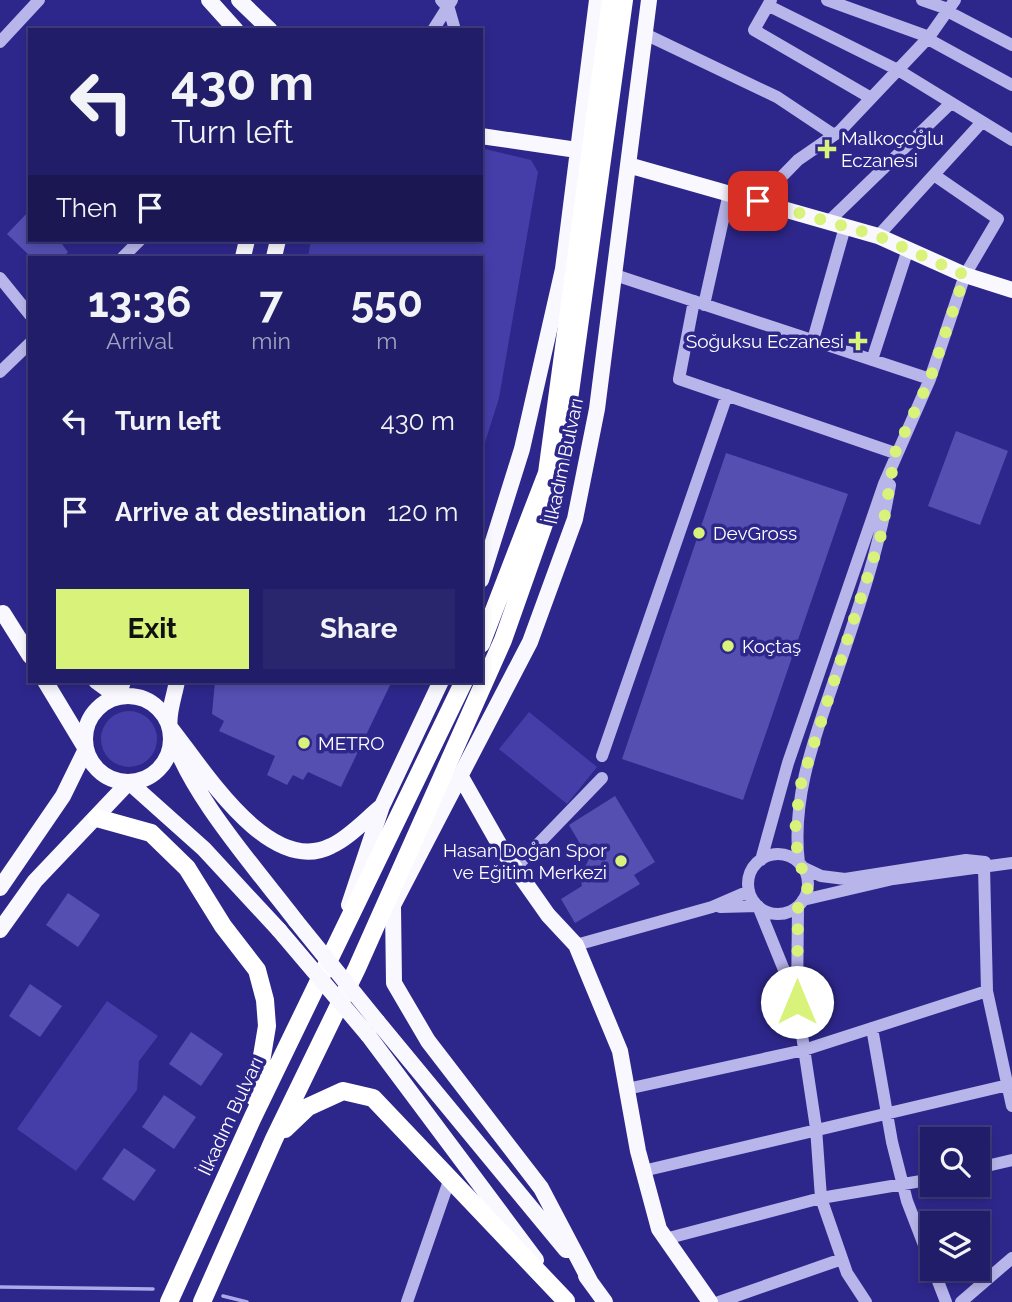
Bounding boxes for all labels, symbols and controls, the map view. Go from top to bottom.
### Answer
text: 430 m [171,54,314,111]
icon: left [56,56,147,147]
text: Turn left [171,113,293,150]
place label: Malkoçoğlu Eczanesi [841,127,944,171]
marker: Malkoçoğlu Eczanesi [819,141,835,157]
pin [728,171,788,231]
icon: arrive [739,182,777,220]
icon: arrive [131,189,169,227]
text: Then [56,193,117,223]
text: 13:36 [88,278,191,327]
text: 7 [259,278,283,327]
text: 550 [351,278,423,327]
text: Arrival [106,327,173,354]
text: min [251,327,291,354]
text: m [376,327,397,354]
place label: Soğuksu Eczanesi [686,330,844,352]
marker: Soğuksu Eczanesi [850,333,866,349]
street label: İlkadım Bulvarı [539,396,587,526]
icon: left [56,402,94,440]
text: Turn left [115,406,221,436]
text: 430 m [380,406,455,436]
icon: arrive [56,493,94,531]
text: Arrive at destination [115,497,366,527]
text: 120 m [387,497,458,527]
place label: DevGross [713,522,797,544]
marker: DevGross [691,525,707,541]
button: Exit [56,589,249,669]
button: Share [263,589,455,669]
place label: Koçtaş [742,635,801,657]
marker: Koçtaş [720,638,736,654]
place label: METRO [318,732,385,754]
marker: METRO [296,735,312,751]
place label: Hasan Doğan Spor ve Eğitim Merkezi [443,839,607,883]
marker: Hasan Doğan Spor ve Eğitim Merkezi [613,853,629,869]
position arrow [760,965,834,1039]
street label: İlkadım Bulvarı [193,1053,267,1179]
map controls [920,1127,990,1281]
button: search [920,1127,990,1197]
button: layers [920,1211,990,1281]

